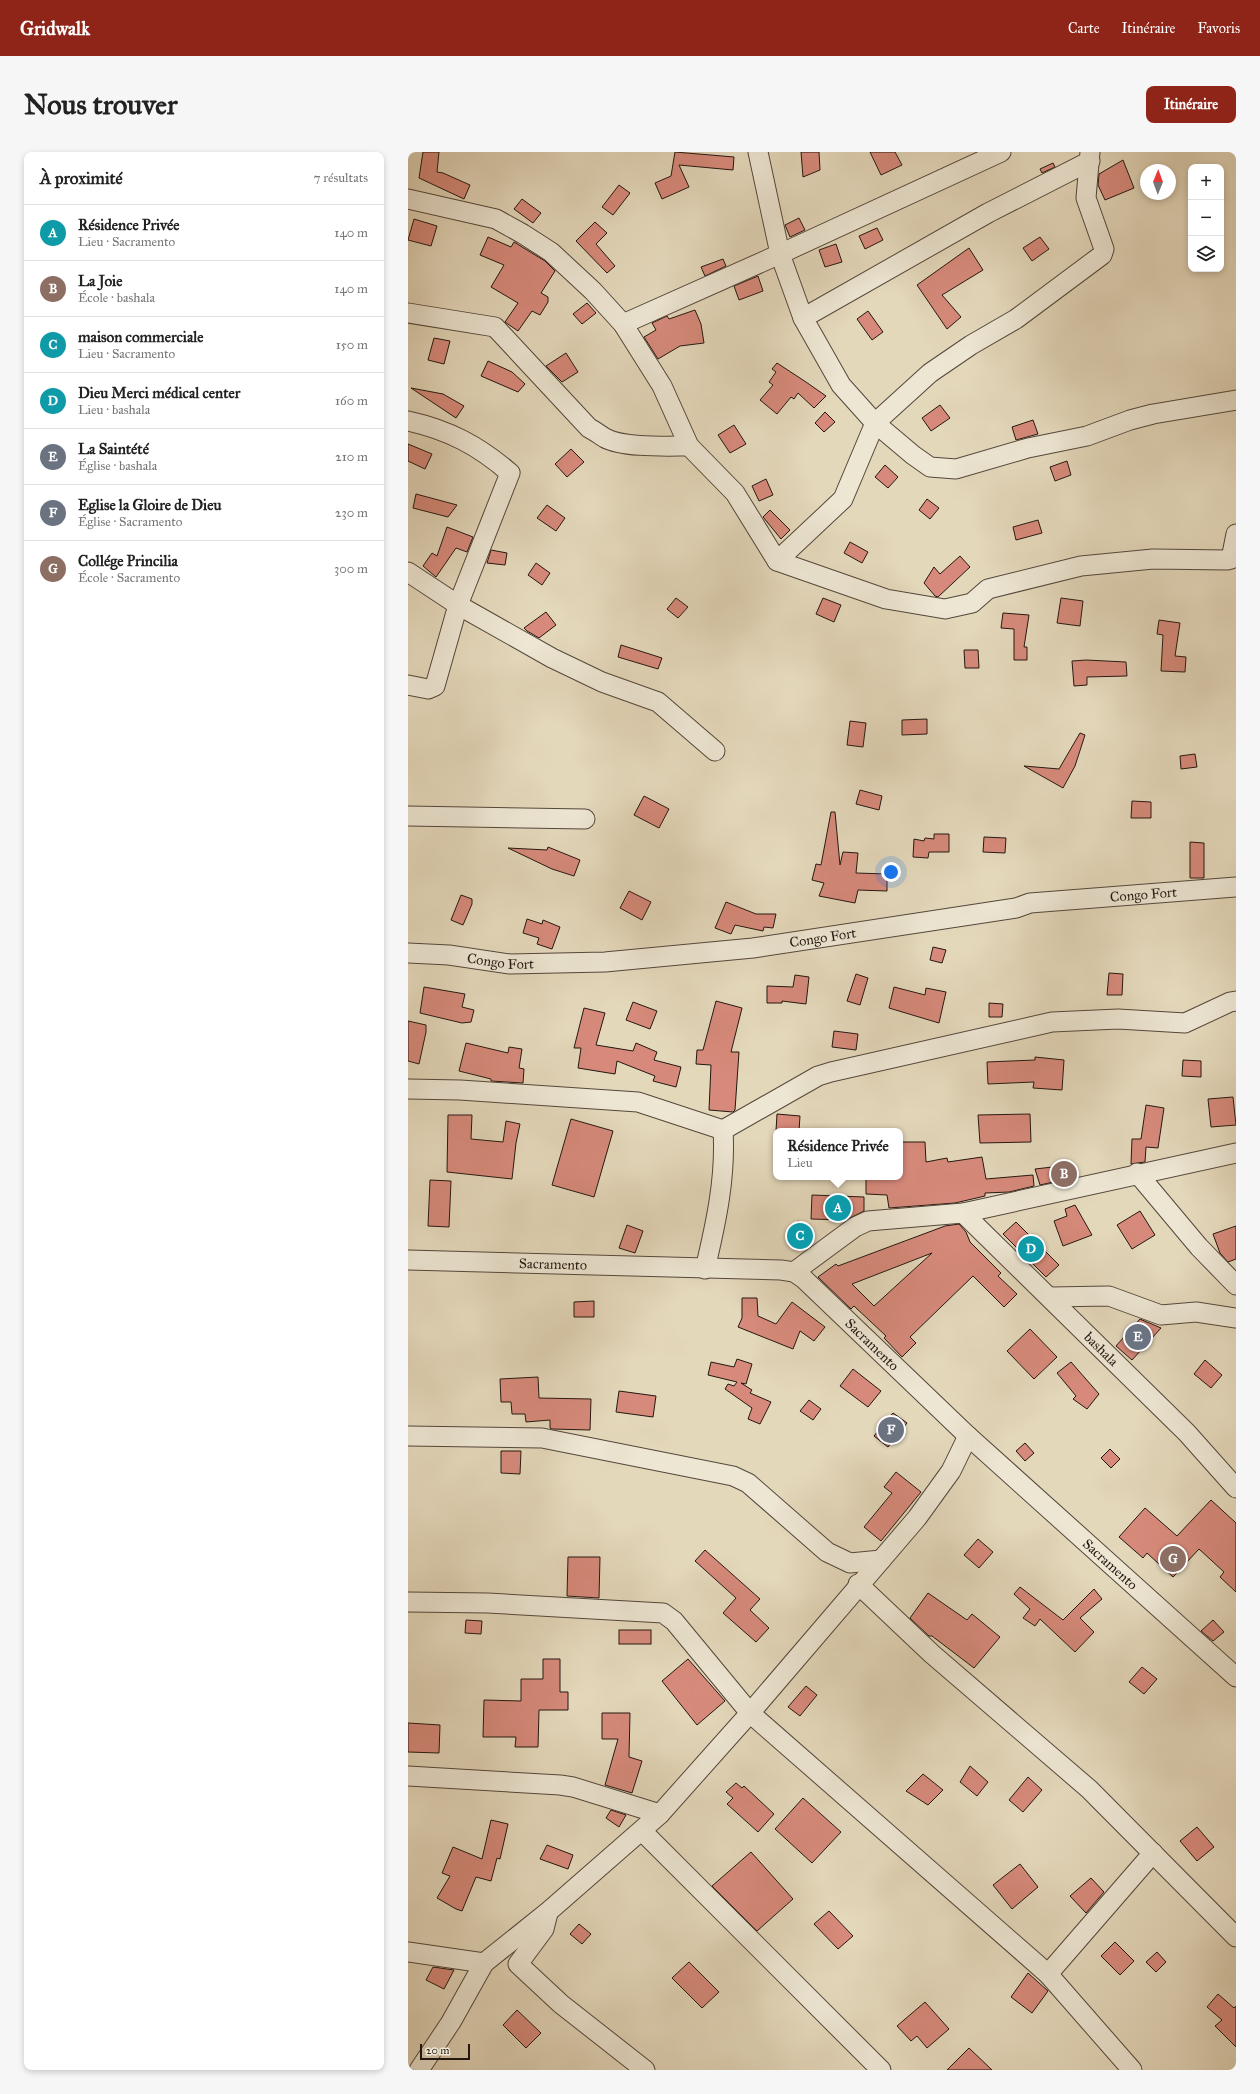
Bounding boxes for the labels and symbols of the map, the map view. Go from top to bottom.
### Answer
north arrow [1140,164,1176,200]
your location [881,862,901,882]
street label: Congo Fort [1109,883,1178,905]
street label: Congo Fort [788,924,857,951]
street label: Congo Fort [466,949,534,973]
pin: B [1051,1159,1077,1189]
pin: A [825,1193,851,1223]
pin: C [787,1221,813,1251]
pin: D [1018,1234,1044,1264]
street label: Sacramento [519,1254,587,1273]
street label: Sacramento [842,1315,903,1374]
pin: E [1125,1322,1151,1352]
street label: bashala [1081,1328,1122,1370]
pin: F [878,1415,904,1445]
street label: Sacramento [1079,1535,1141,1593]
pin: G [1160,1544,1186,1574]
scale bar [420,2042,470,2061]

